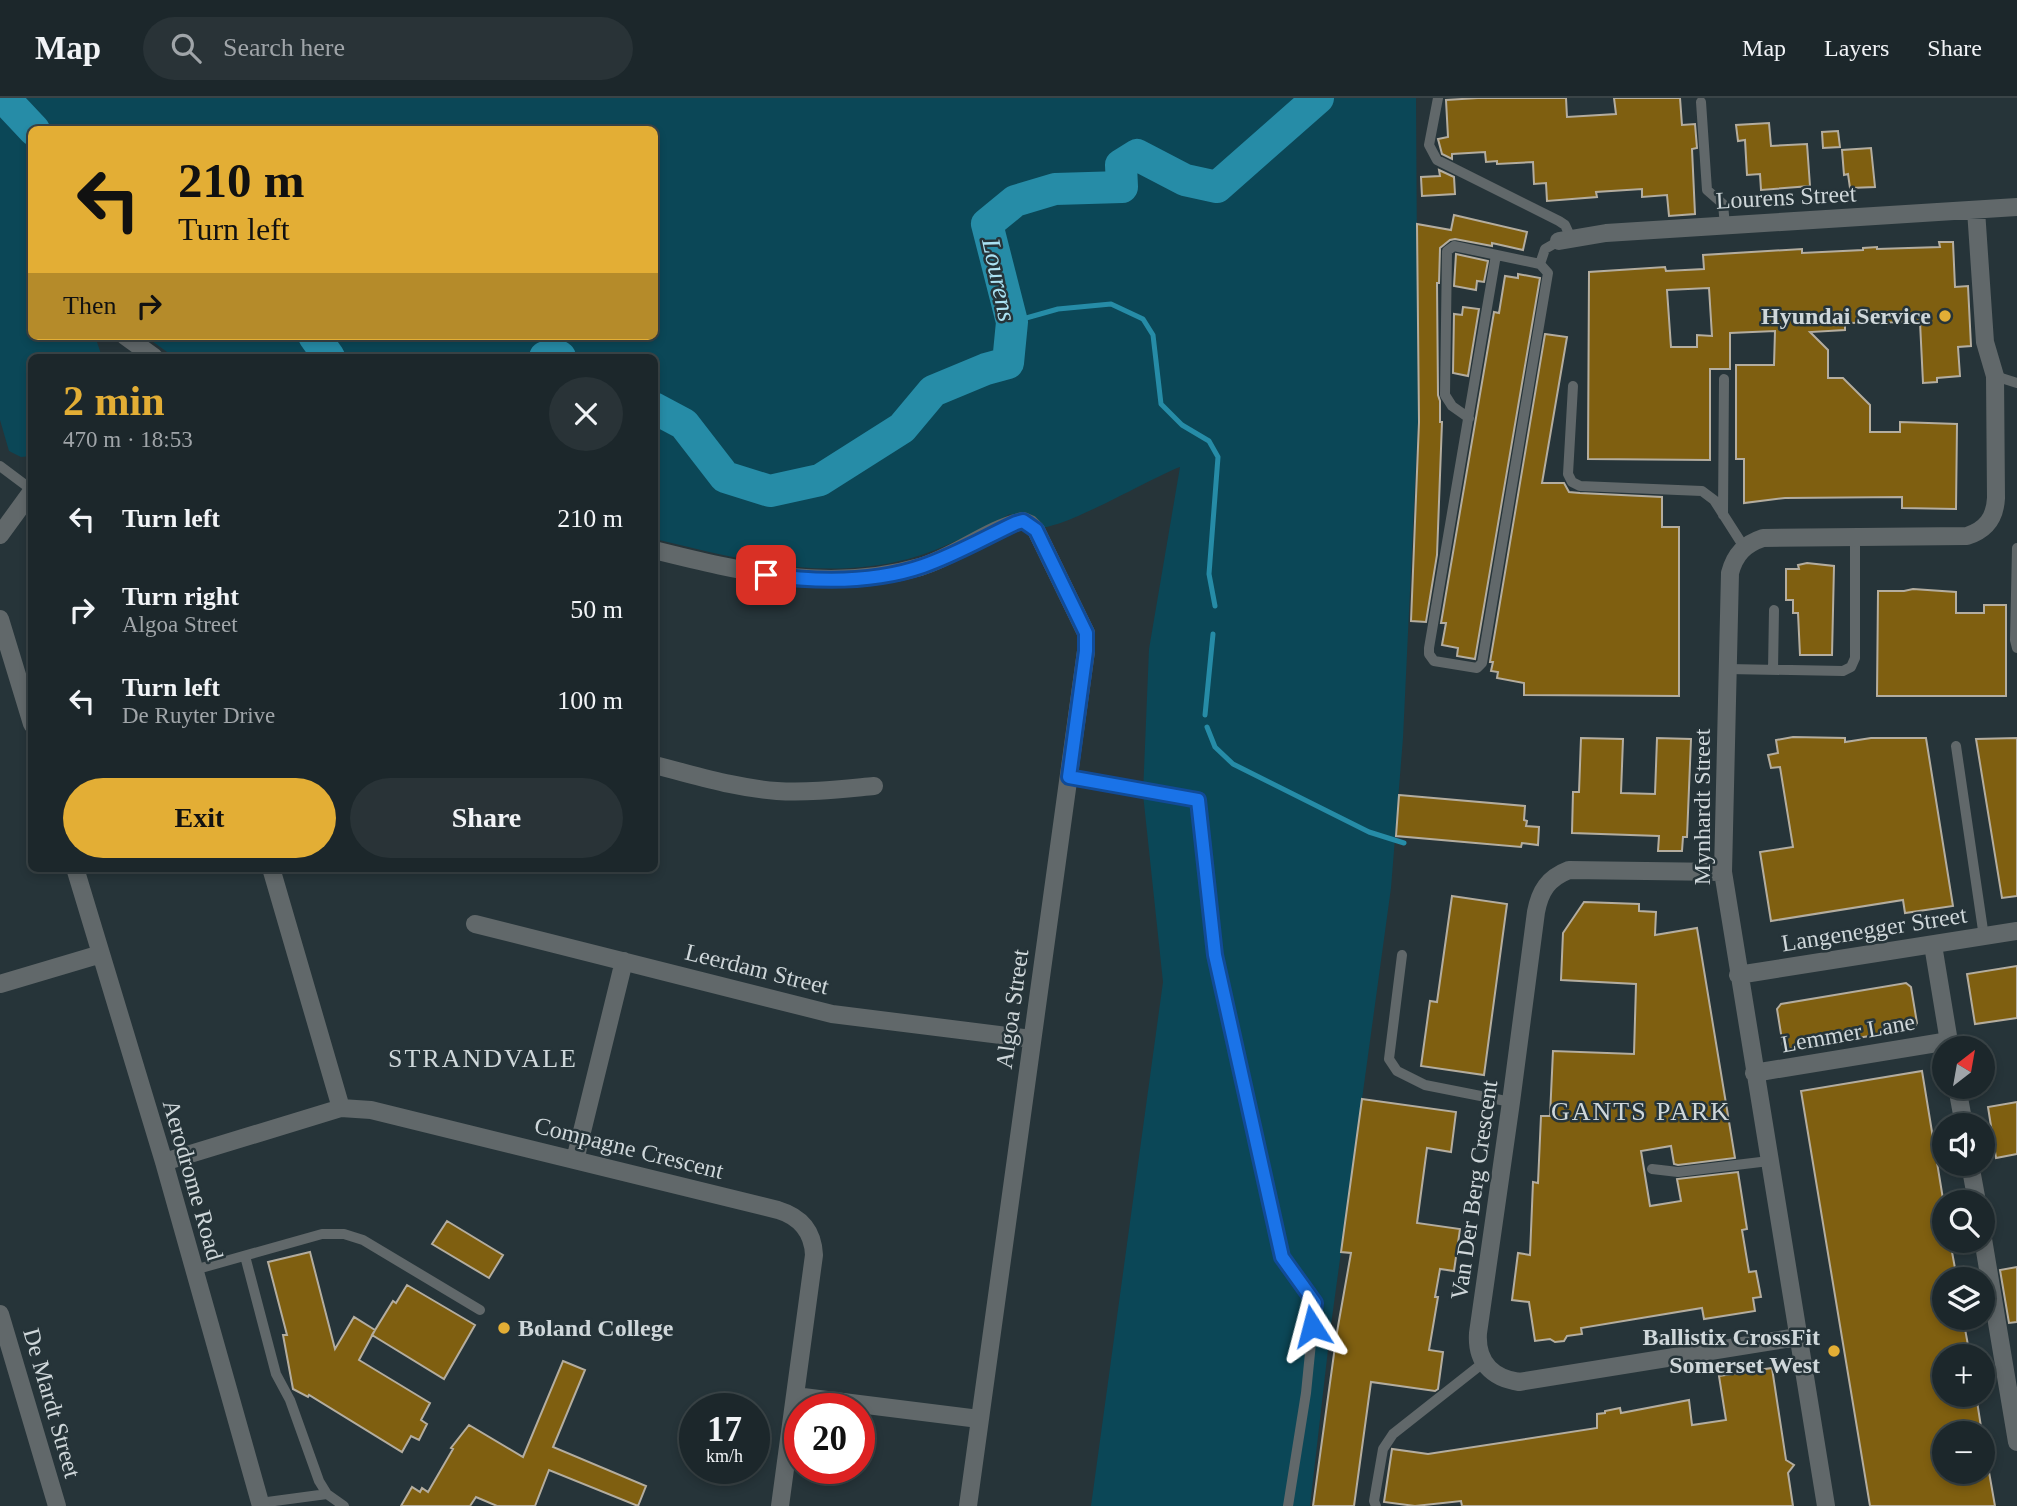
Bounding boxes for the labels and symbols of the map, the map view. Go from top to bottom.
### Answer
street label: Lourens Street [1715,180,1857,214]
water label: Lourens [976,235,1022,324]
place label: Hyundai Service [1761,303,1931,329]
marker: Hyundai Service [1937,308,1953,324]
pin [736,545,796,605]
street label: Mynhardt Street [1689,728,1715,885]
street label: Langenegger Street [1779,901,1969,956]
street label: Leerdam Street [682,939,832,1000]
street label: Algoa Street [991,947,1033,1071]
street label: Lemmer Lane [1779,1008,1917,1058]
north arrow [1932,1036,1995,1099]
district label: STRANDVALE [388,1044,578,1073]
street label: Van Der Berg Crescent [1446,1078,1502,1301]
street label: Aerodrome Road [158,1097,228,1263]
district label: GANTS PARK [1551,1097,1731,1126]
street label: Compagne Crescent [532,1112,727,1184]
position arrow [1275,1289,1349,1363]
place label: Boland College [518,1315,674,1341]
marker: Boland College [496,1320,512,1336]
place label: Ballistix CrossFit Somerset West [1642,1324,1820,1378]
street label: De Mardt Street [18,1325,86,1481]
marker: Ballistix CrossFit Somerset West [1826,1343,1842,1359]
speed limit sign: 20 [784,1393,875,1484]

